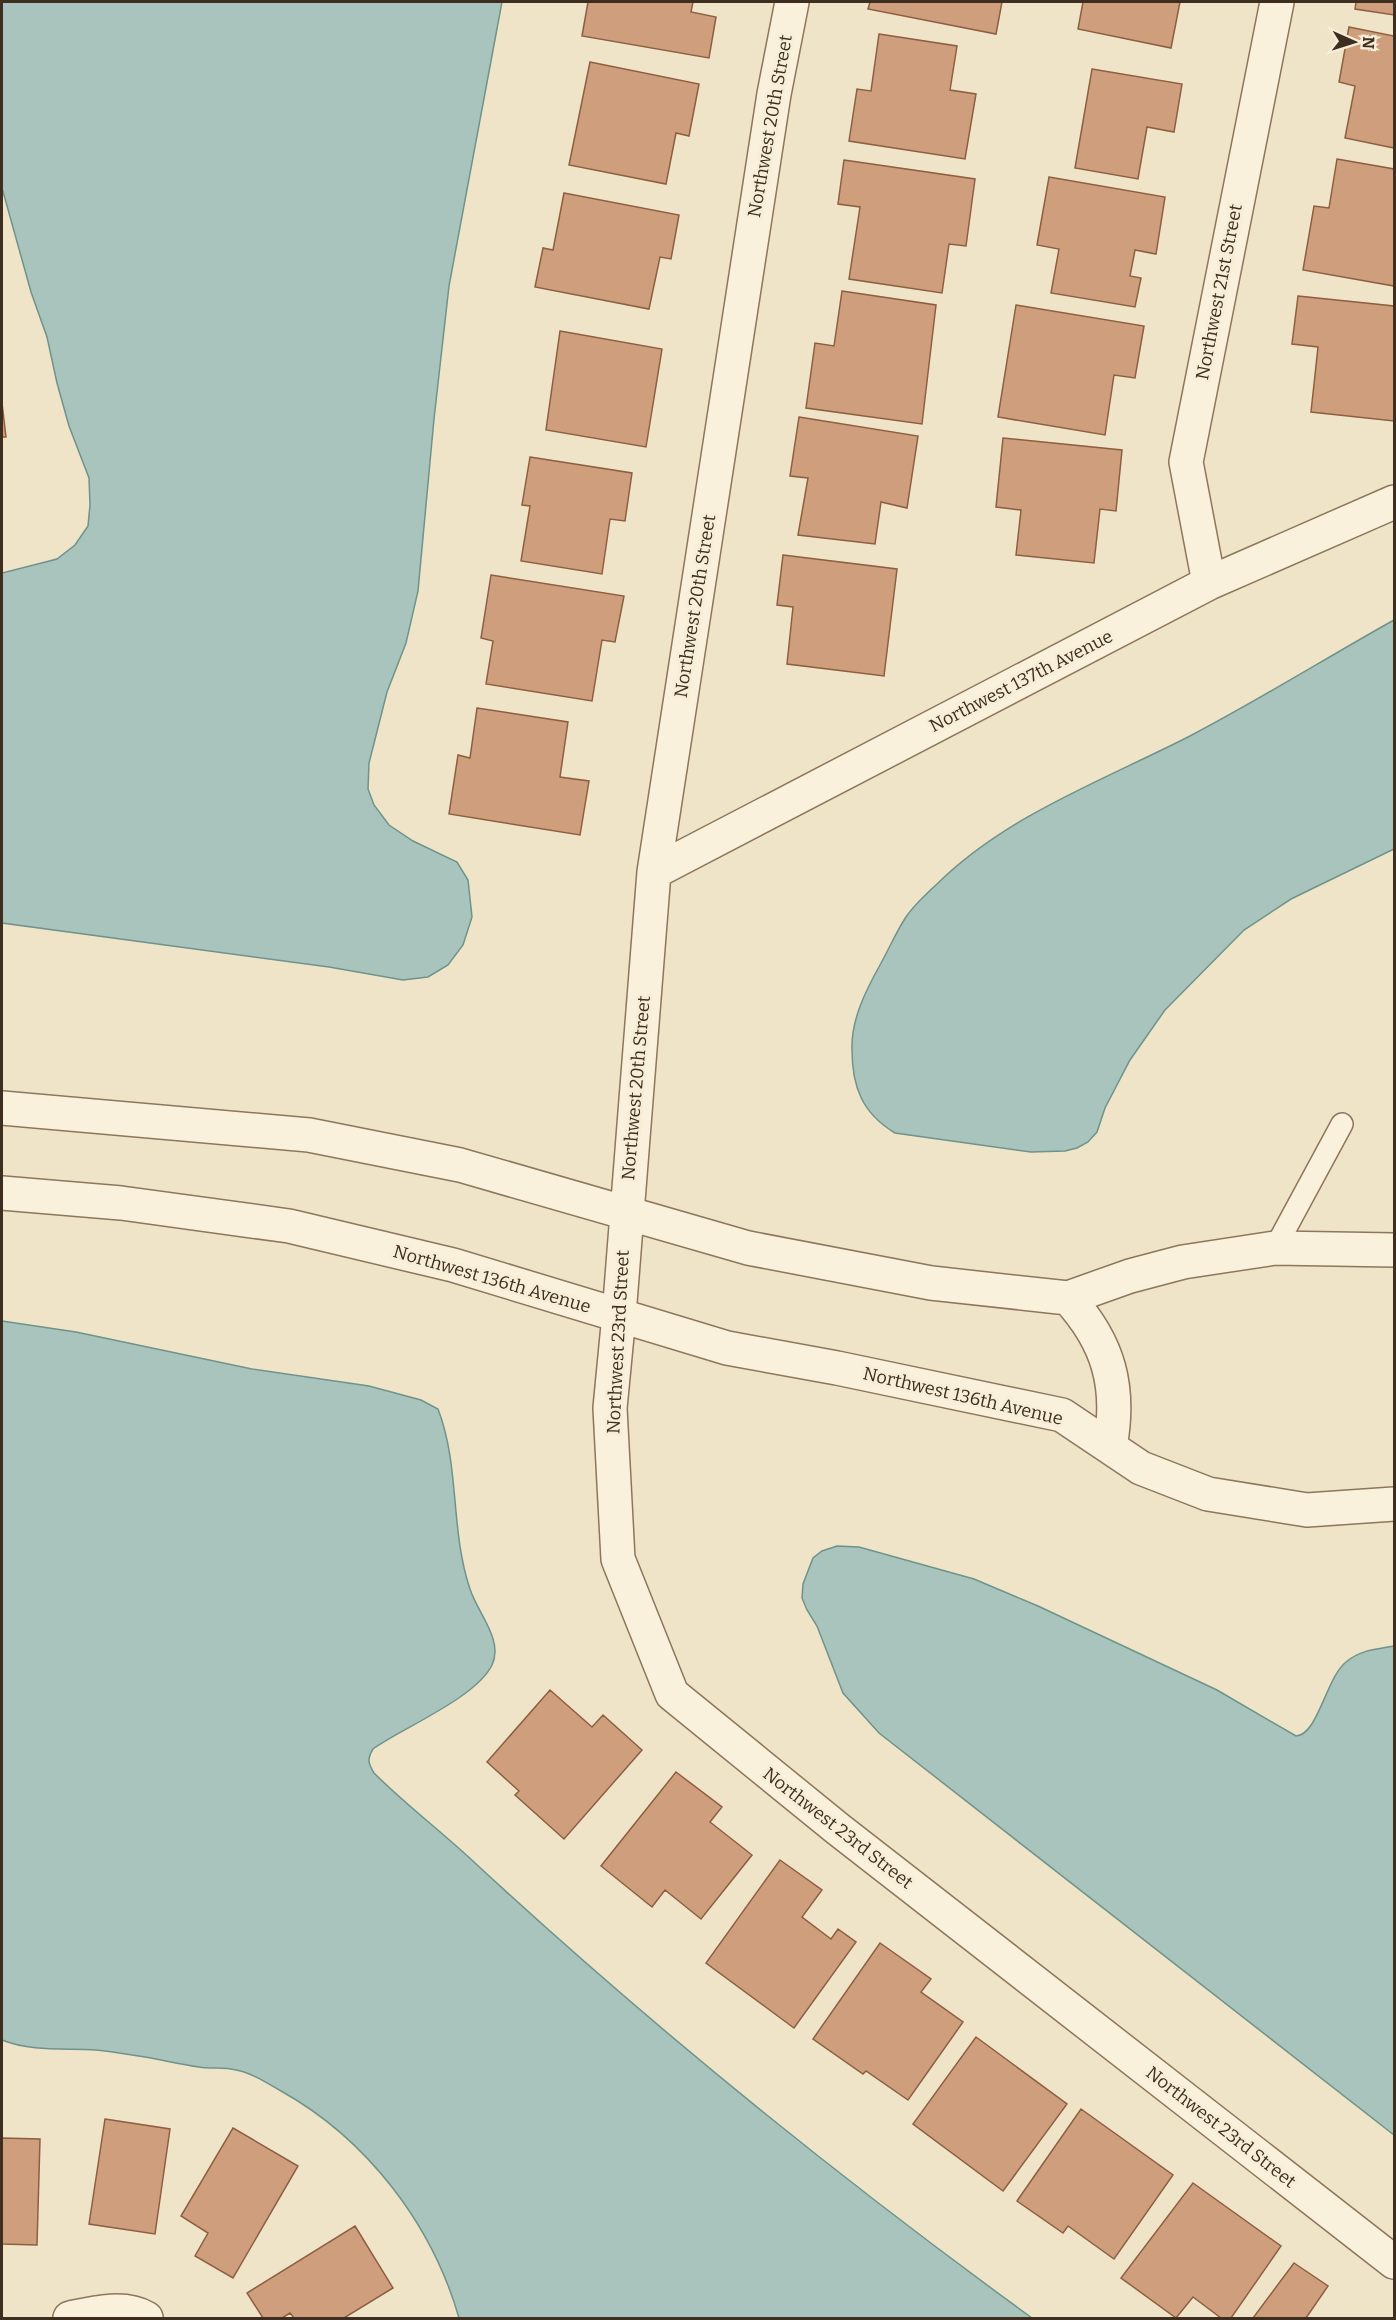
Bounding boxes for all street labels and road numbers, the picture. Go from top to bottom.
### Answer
street label: Northwest 20th Street [743,32,797,219]
street label: Northwest 21st Street [1191,202,1247,382]
street label: Northwest 20th Street [670,512,720,699]
street label: Northwest 137th Avenue [926,625,1116,737]
street label: Northwest 20th Street [617,994,655,1181]
street label: Northwest 136th Avenue [391,1240,593,1318]
street label: Northwest 23rd Street [602,1249,634,1435]
street label: Northwest 136th Avenue [861,1362,1065,1430]
street label: Northwest 23rd Street [759,1763,918,1894]
street label: Northwest 23rd Street [1142,2062,1301,2193]

